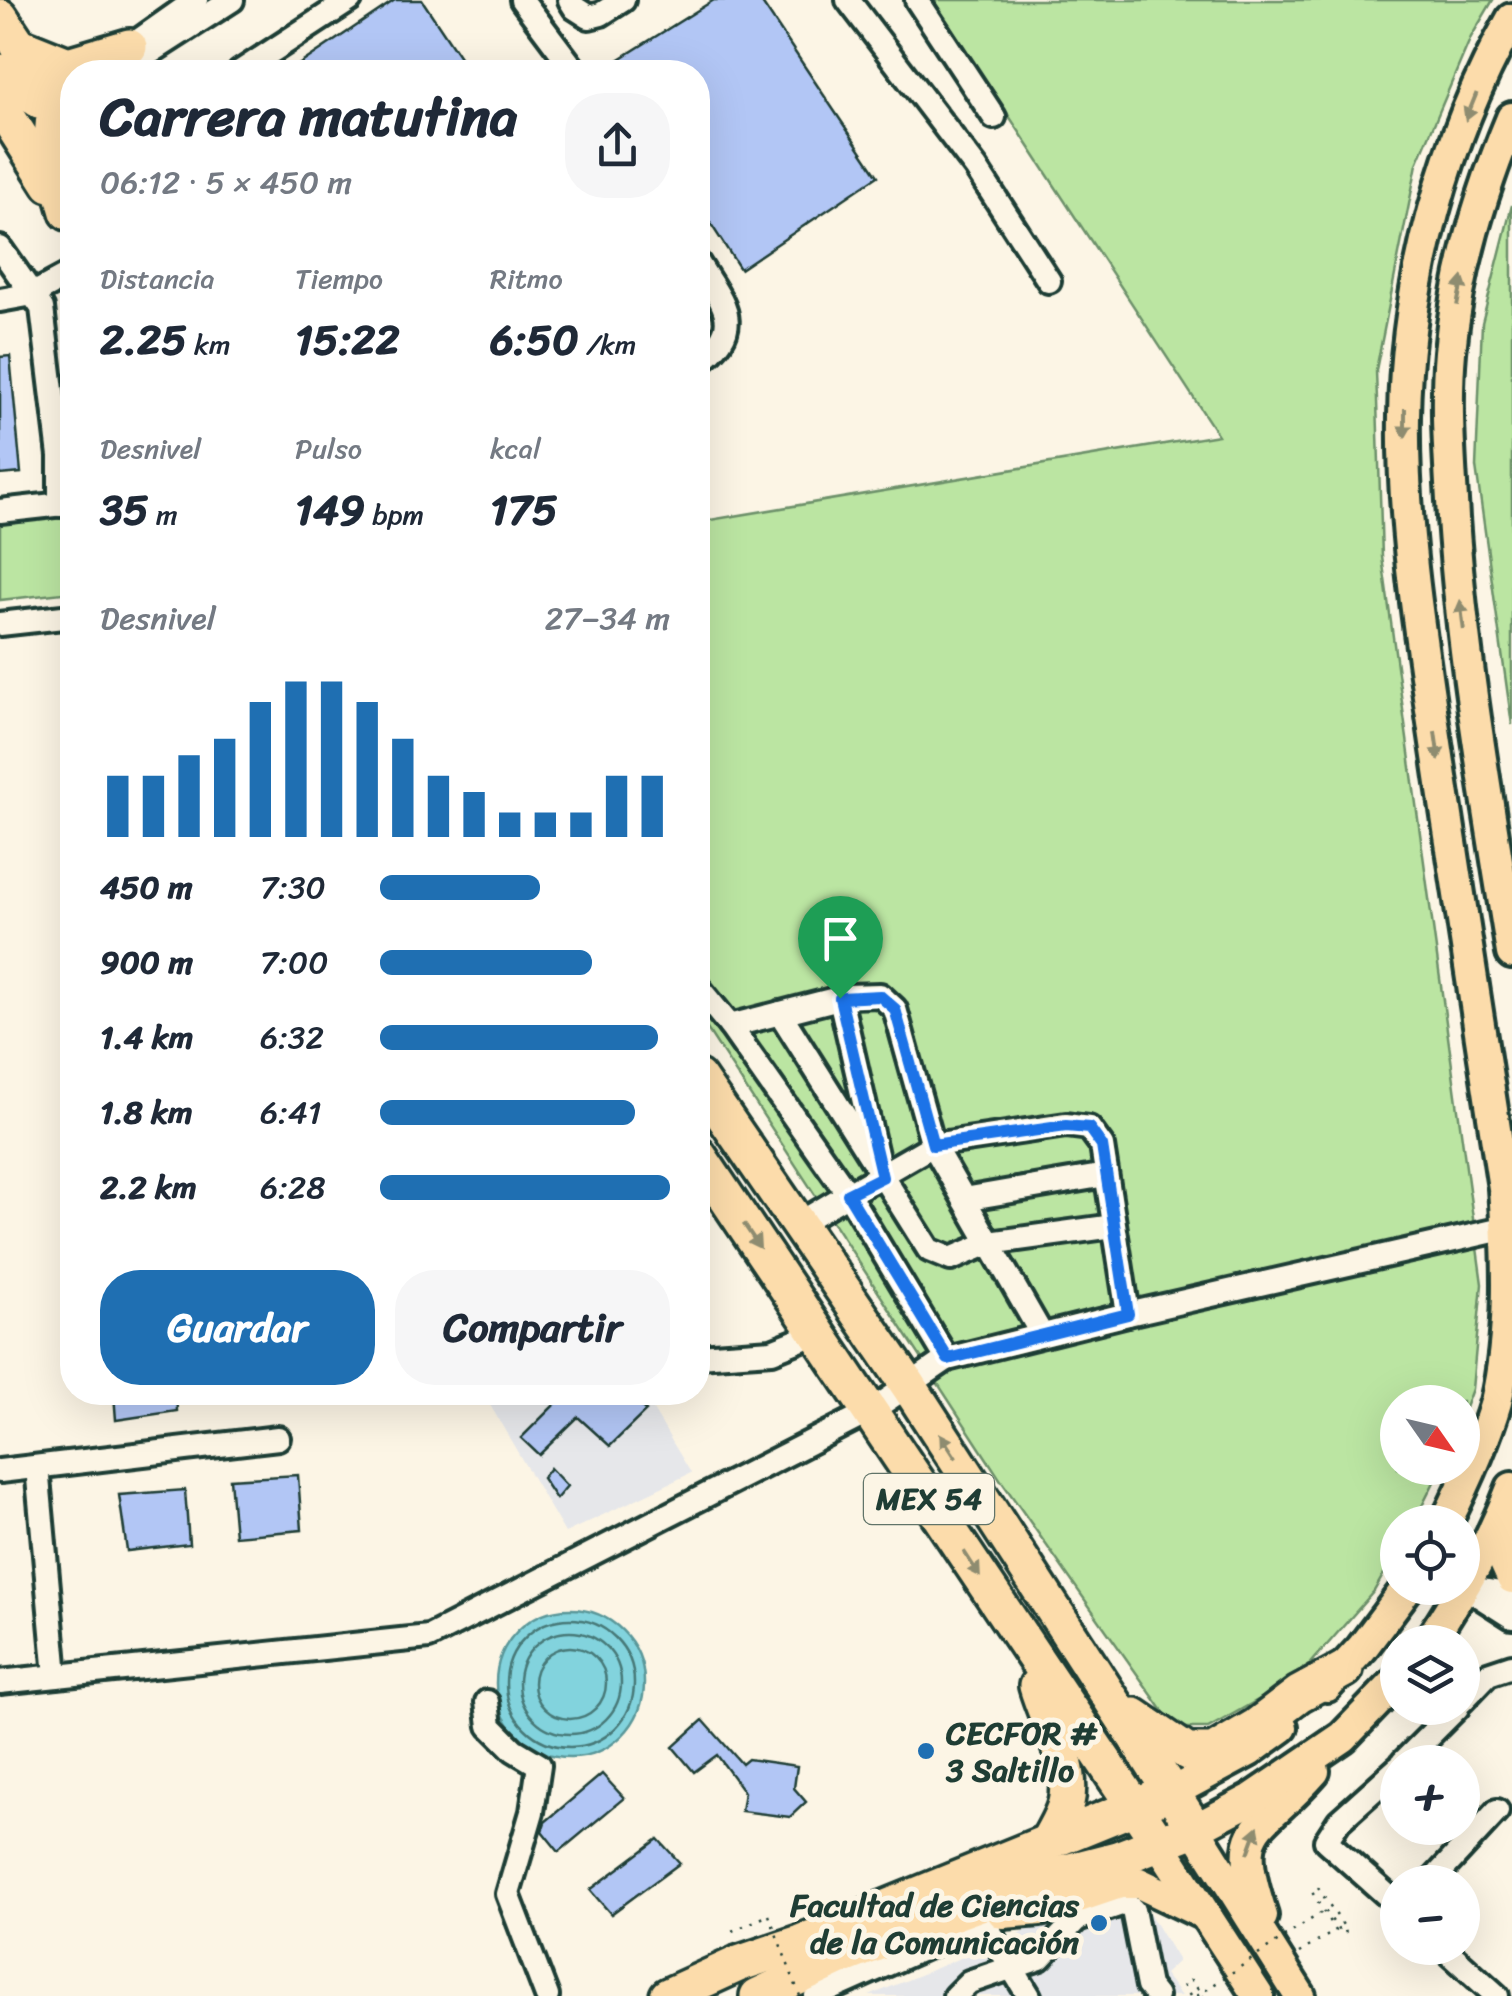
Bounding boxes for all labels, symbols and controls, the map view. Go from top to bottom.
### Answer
text: Carrera matutina [100,68,518,165]
one-way arrow [1462,92,1478,122]
button: share [565,93,670,198]
text: 06:12 · 5 × 450 m [100,154,352,211]
text: Distancia [100,254,215,303]
text: Tiempo [295,254,383,303]
text: Ritmo [490,254,563,303]
one-way arrow [1453,275,1468,307]
text: 2.25 [100,303,187,377]
text: 15:22 [295,303,400,377]
text: 6:50 [490,303,579,377]
text: km [187,320,230,369]
text: /km [579,320,636,369]
one-way arrow [1397,408,1413,440]
text: Desnivel [100,424,201,473]
text: Pulso [295,424,362,473]
text: kcal [490,424,541,473]
text: 35 [100,473,149,547]
text: 149 [295,473,365,547]
text: 175 [490,473,558,547]
text: m [149,490,178,539]
text: bpm [365,490,424,539]
text: Desnivel [100,590,216,647]
text: 27–34 m [545,590,670,647]
one-way arrow [1454,598,1470,630]
one-way arrow [1429,731,1445,763]
text: 450 m [100,859,193,916]
text: 7:30 [260,859,326,916]
pin [798,896,883,999]
icon: arrive [813,911,868,966]
text: 900 m [100,934,193,991]
text: 7:00 [260,934,328,991]
text: 1.4 km [100,1009,193,1066]
text: 6:32 [260,1009,324,1066]
text: 1.8 km [100,1084,193,1141]
text: 6:41 [260,1084,322,1141]
text: 2.2 km [100,1159,196,1216]
text: 6:28 [260,1159,326,1216]
one-way arrow [742,1222,761,1249]
button: Guardar [100,1270,375,1385]
button: Compartir [395,1270,670,1385]
north arrow [1380,1385,1480,1485]
map controls [1380,1385,1480,1965]
one-way arrow [940,1433,958,1460]
road number: MEX 54 [864,1474,994,1524]
button: locate [1380,1505,1480,1605]
one-way arrow [962,1550,981,1578]
button: layers [1380,1625,1480,1725]
place label: CECFOR # 3 Saltillo [945,1705,1099,1799]
marker: CECFOR # 3 Saltillo [915,1740,937,1762]
button: + [1380,1745,1480,1845]
one-way arrow [1246,1825,1261,1855]
button: − [1380,1865,1480,1965]
place label: Facultad de Ciencias de la Comunicación [789,1877,1080,1971]
marker: Facultad de Ciencias de la Comunicación [1088,1912,1110,1934]

